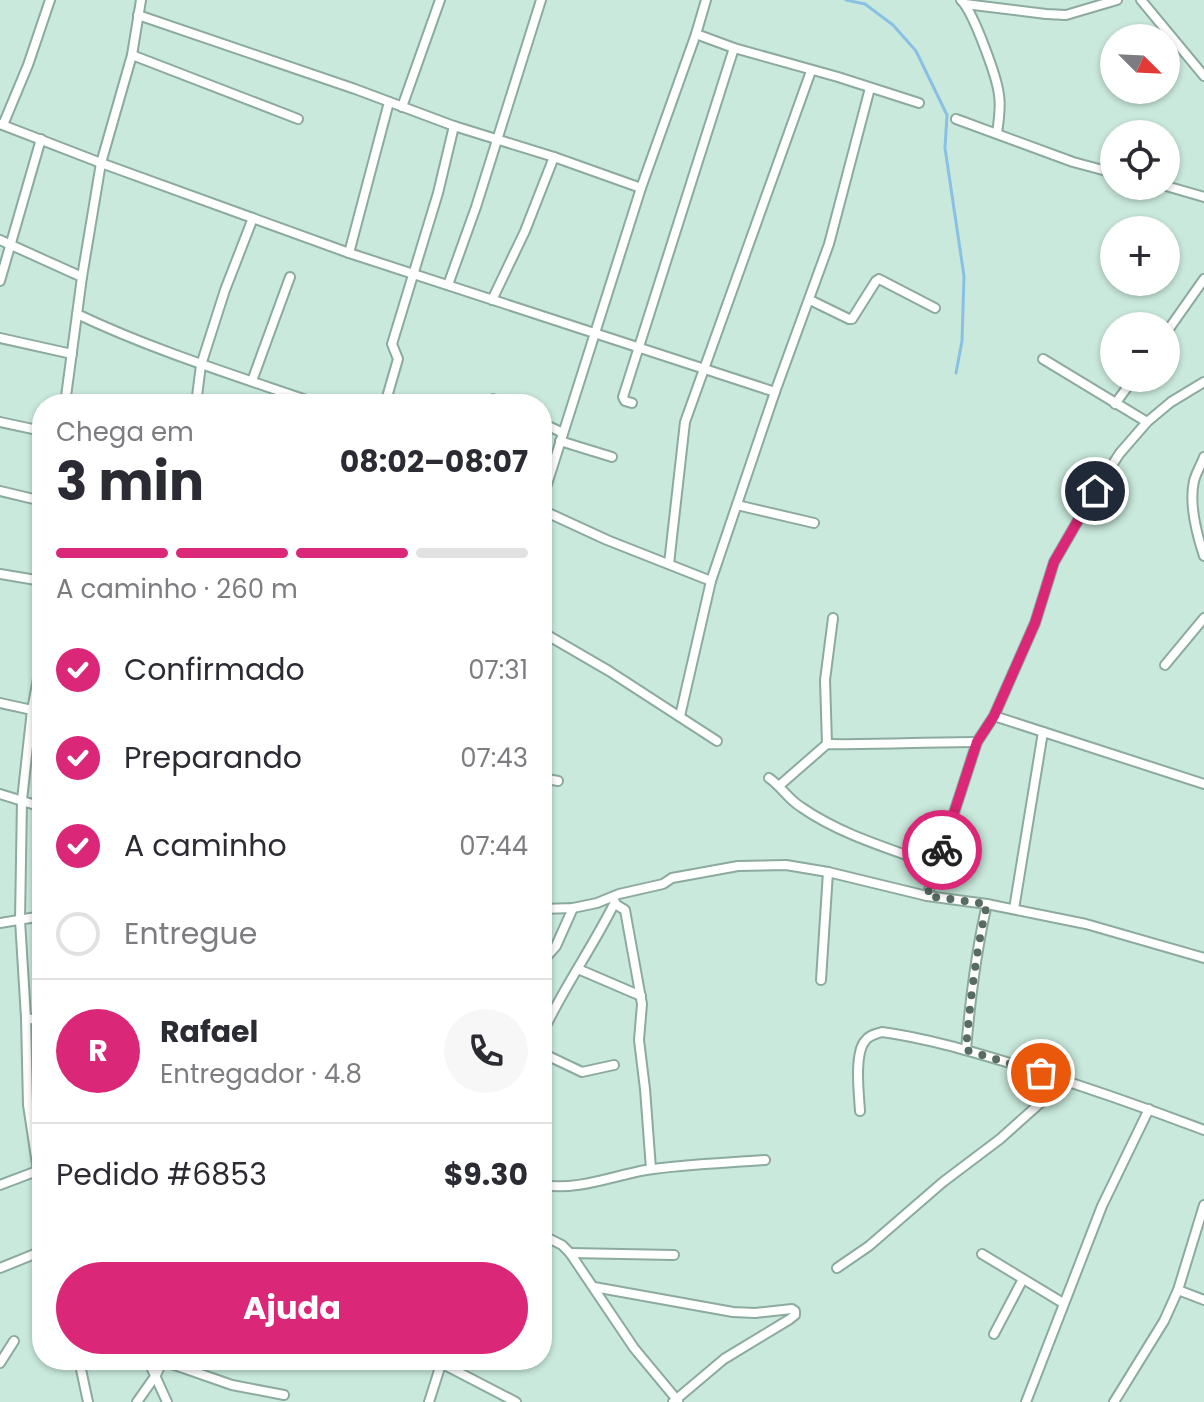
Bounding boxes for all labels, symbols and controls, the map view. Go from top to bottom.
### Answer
north arrow [1100,24,1180,104]
map controls [1100,24,1180,392]
button: locate [1100,120,1180,200]
button: + [1100,216,1180,296]
button: − [1100,312,1180,392]
text: Chega em [56,414,194,450]
text: 08:02–08:07 [340,440,528,483]
text: 3 min [56,445,204,518]
pin [1061,457,1129,525]
icon: home [1073,469,1117,513]
text: A caminho · 260 m [56,571,298,607]
icon: check [56,648,100,692]
text: Confirmado [124,648,305,691]
text: 07:31 [468,652,528,688]
icon: check [56,736,100,780]
text: Preparando [124,736,302,779]
text: 07:43 [460,740,528,776]
courier [902,810,982,890]
icon: check [56,824,100,868]
text: A caminho [124,824,287,867]
text: 07:44 [459,828,528,864]
icon: bike [920,828,964,872]
text: Entregue [124,912,257,955]
button: phone [444,1009,528,1093]
text: Rafael [160,1010,258,1053]
text: R [88,1029,108,1072]
pin [1007,1039,1075,1107]
icon: bag [1019,1051,1063,1095]
text: Entregador · 4.8 [160,1056,362,1092]
text: Pedido #6853 [56,1153,267,1196]
text: $9.30 [444,1153,528,1196]
button: Ajuda [56,1262,528,1354]

